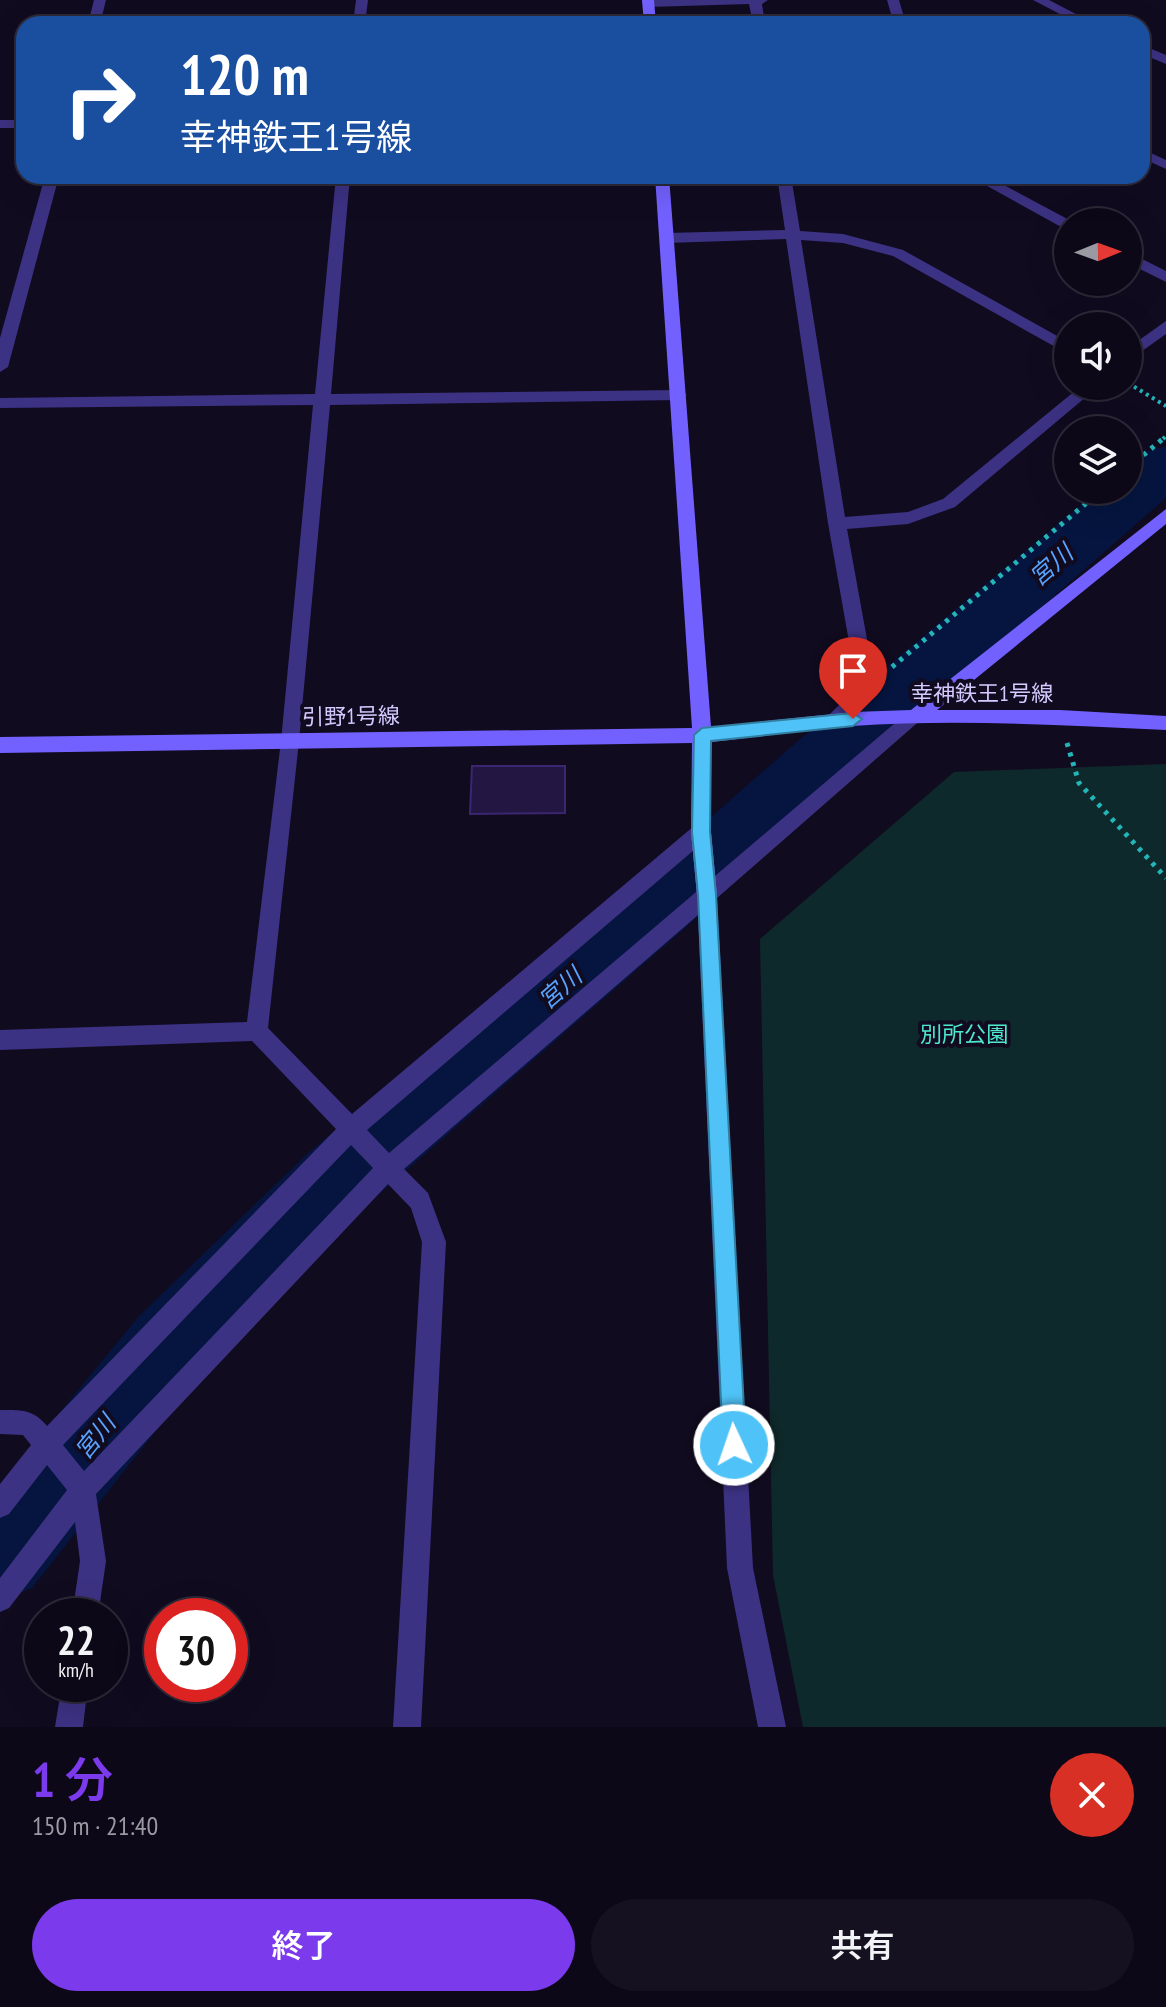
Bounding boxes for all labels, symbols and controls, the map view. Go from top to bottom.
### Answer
text: 120 m [180,38,309,110]
icon: right [48,48,152,152]
text: 幸神鉄王1号線 [180,113,412,160]
north arrow [1054,208,1142,296]
map controls [1054,208,1142,504]
button: sound [1054,312,1142,400]
button: layers [1054,416,1142,504]
water label: 宮川 [1023,536,1082,592]
pin [819,637,887,719]
icon: arrive [831,649,875,693]
street label: 幸神鉄王1号線 [911,679,1053,707]
street label: 引野1号線 [302,701,400,731]
water label: 宮川 [532,959,591,1015]
park label: 別所公園 [920,1020,1008,1048]
position arrow [692,1403,776,1487]
water label: 宮川 [68,1406,124,1465]
speed limit sign: 30 [144,1598,248,1702]
text: 22 [57,1614,95,1666]
text: km/h [58,1657,94,1683]
text: 1 分 [32,1748,113,1810]
button: close [1050,1753,1134,1837]
text: 150 m · 21:40 [32,1809,158,1842]
button: 終了 [32,1899,575,1991]
button: 共有 [591,1899,1134,1991]

